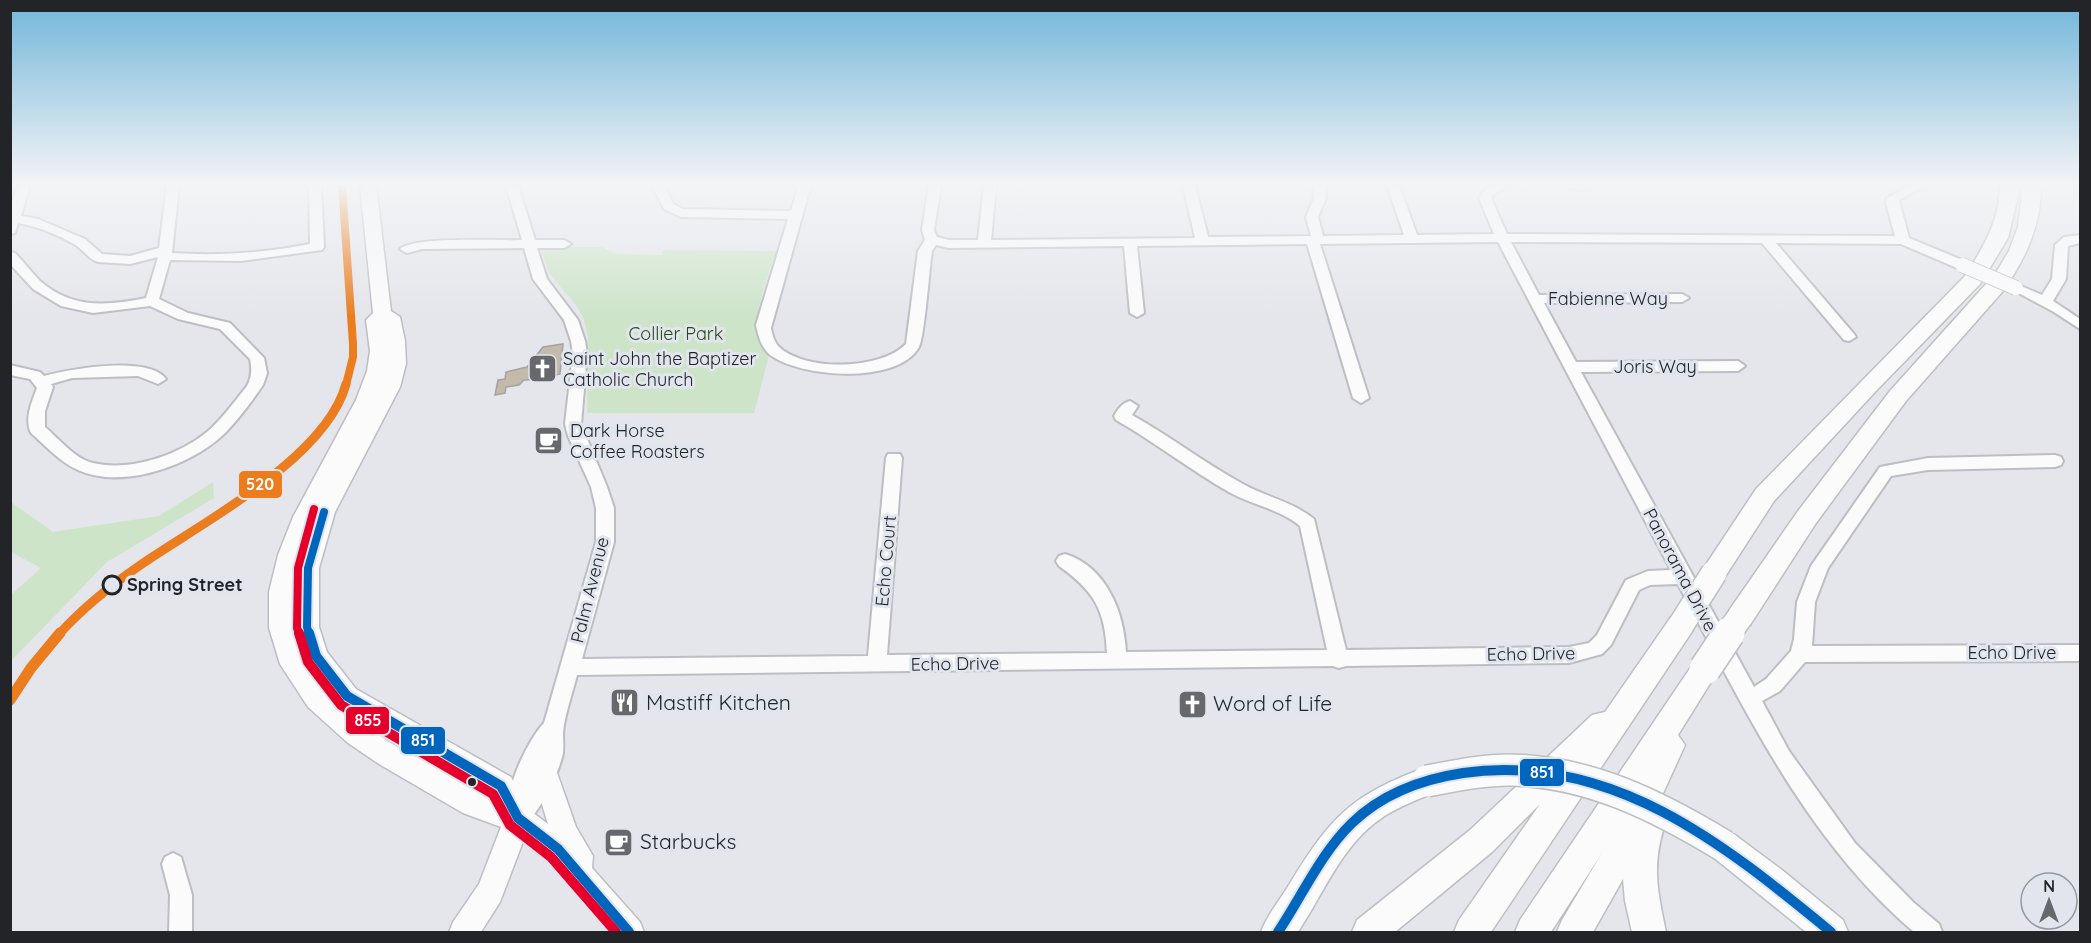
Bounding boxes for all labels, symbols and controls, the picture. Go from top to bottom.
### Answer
street label: Fabienne Way [1548,287,1668,310]
park label: Collier Park [629,322,723,345]
place label: Saint John the Baptizer Catholic Church [563,347,757,391]
church icon: Saint John the Baptizer Catholic Church [526,353,558,385]
street label: Joris Way [1613,355,1697,378]
place label: Dark Horse Coffee Roasters [570,419,705,463]
cafe icon: Dark Horse Coffee Roasters [533,425,565,457]
line badge: 520 [238,470,283,499]
text: 520 [246,474,274,494]
street label: Panorama Drive [1638,504,1723,635]
street label: Echo Court [870,514,901,607]
street label: Palm Avenue [565,534,614,645]
place label: Spring Street [127,573,243,596]
marker: Spring Street [102,575,122,595]
street label: Echo Drive [1486,641,1576,666]
street label: Echo Drive [1968,641,2056,664]
street label: Echo Drive [910,651,1000,676]
restaurant icon: Mastiff Kitchen [609,687,641,719]
church icon: Word of Life [1176,688,1208,720]
place label: Mastiff Kitchen [646,689,791,715]
place label: Word of Life [1213,690,1332,716]
line badge: 855 [345,706,390,735]
text: 855 [354,710,382,730]
line badge: 851 [400,726,446,755]
text: 851 [411,730,435,750]
line badge: 851 [1519,758,1565,787]
text: 851 [1530,762,1554,782]
unlabelled marker [466,776,478,788]
cafe icon: Starbucks [603,826,635,858]
place label: Starbucks [640,828,736,854]
north arrow [2019,871,2079,931]
text: N [2043,876,2055,896]

